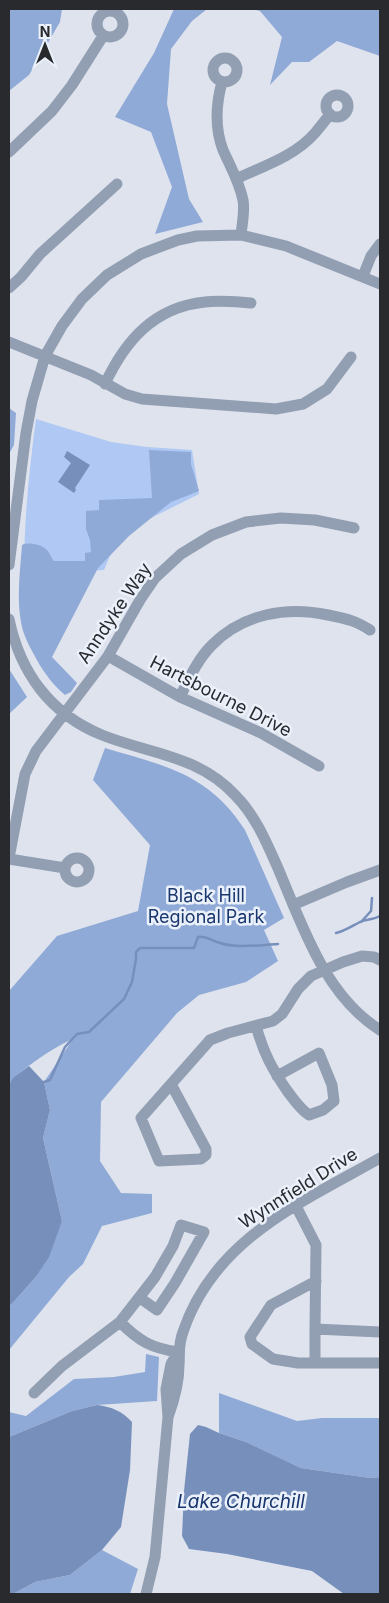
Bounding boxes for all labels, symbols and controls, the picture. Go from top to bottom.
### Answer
north arrow [20,20,70,70]
text: N [40,23,50,40]
street label: Anndyke Way [73,559,155,667]
street label: Hartsbourne Drive [147,651,295,741]
park label: Black Hill Regional Park [148,885,264,927]
street label: Wynnfield Drive [235,1143,361,1233]
water label: Lake Churchill [177,1490,305,1513]

